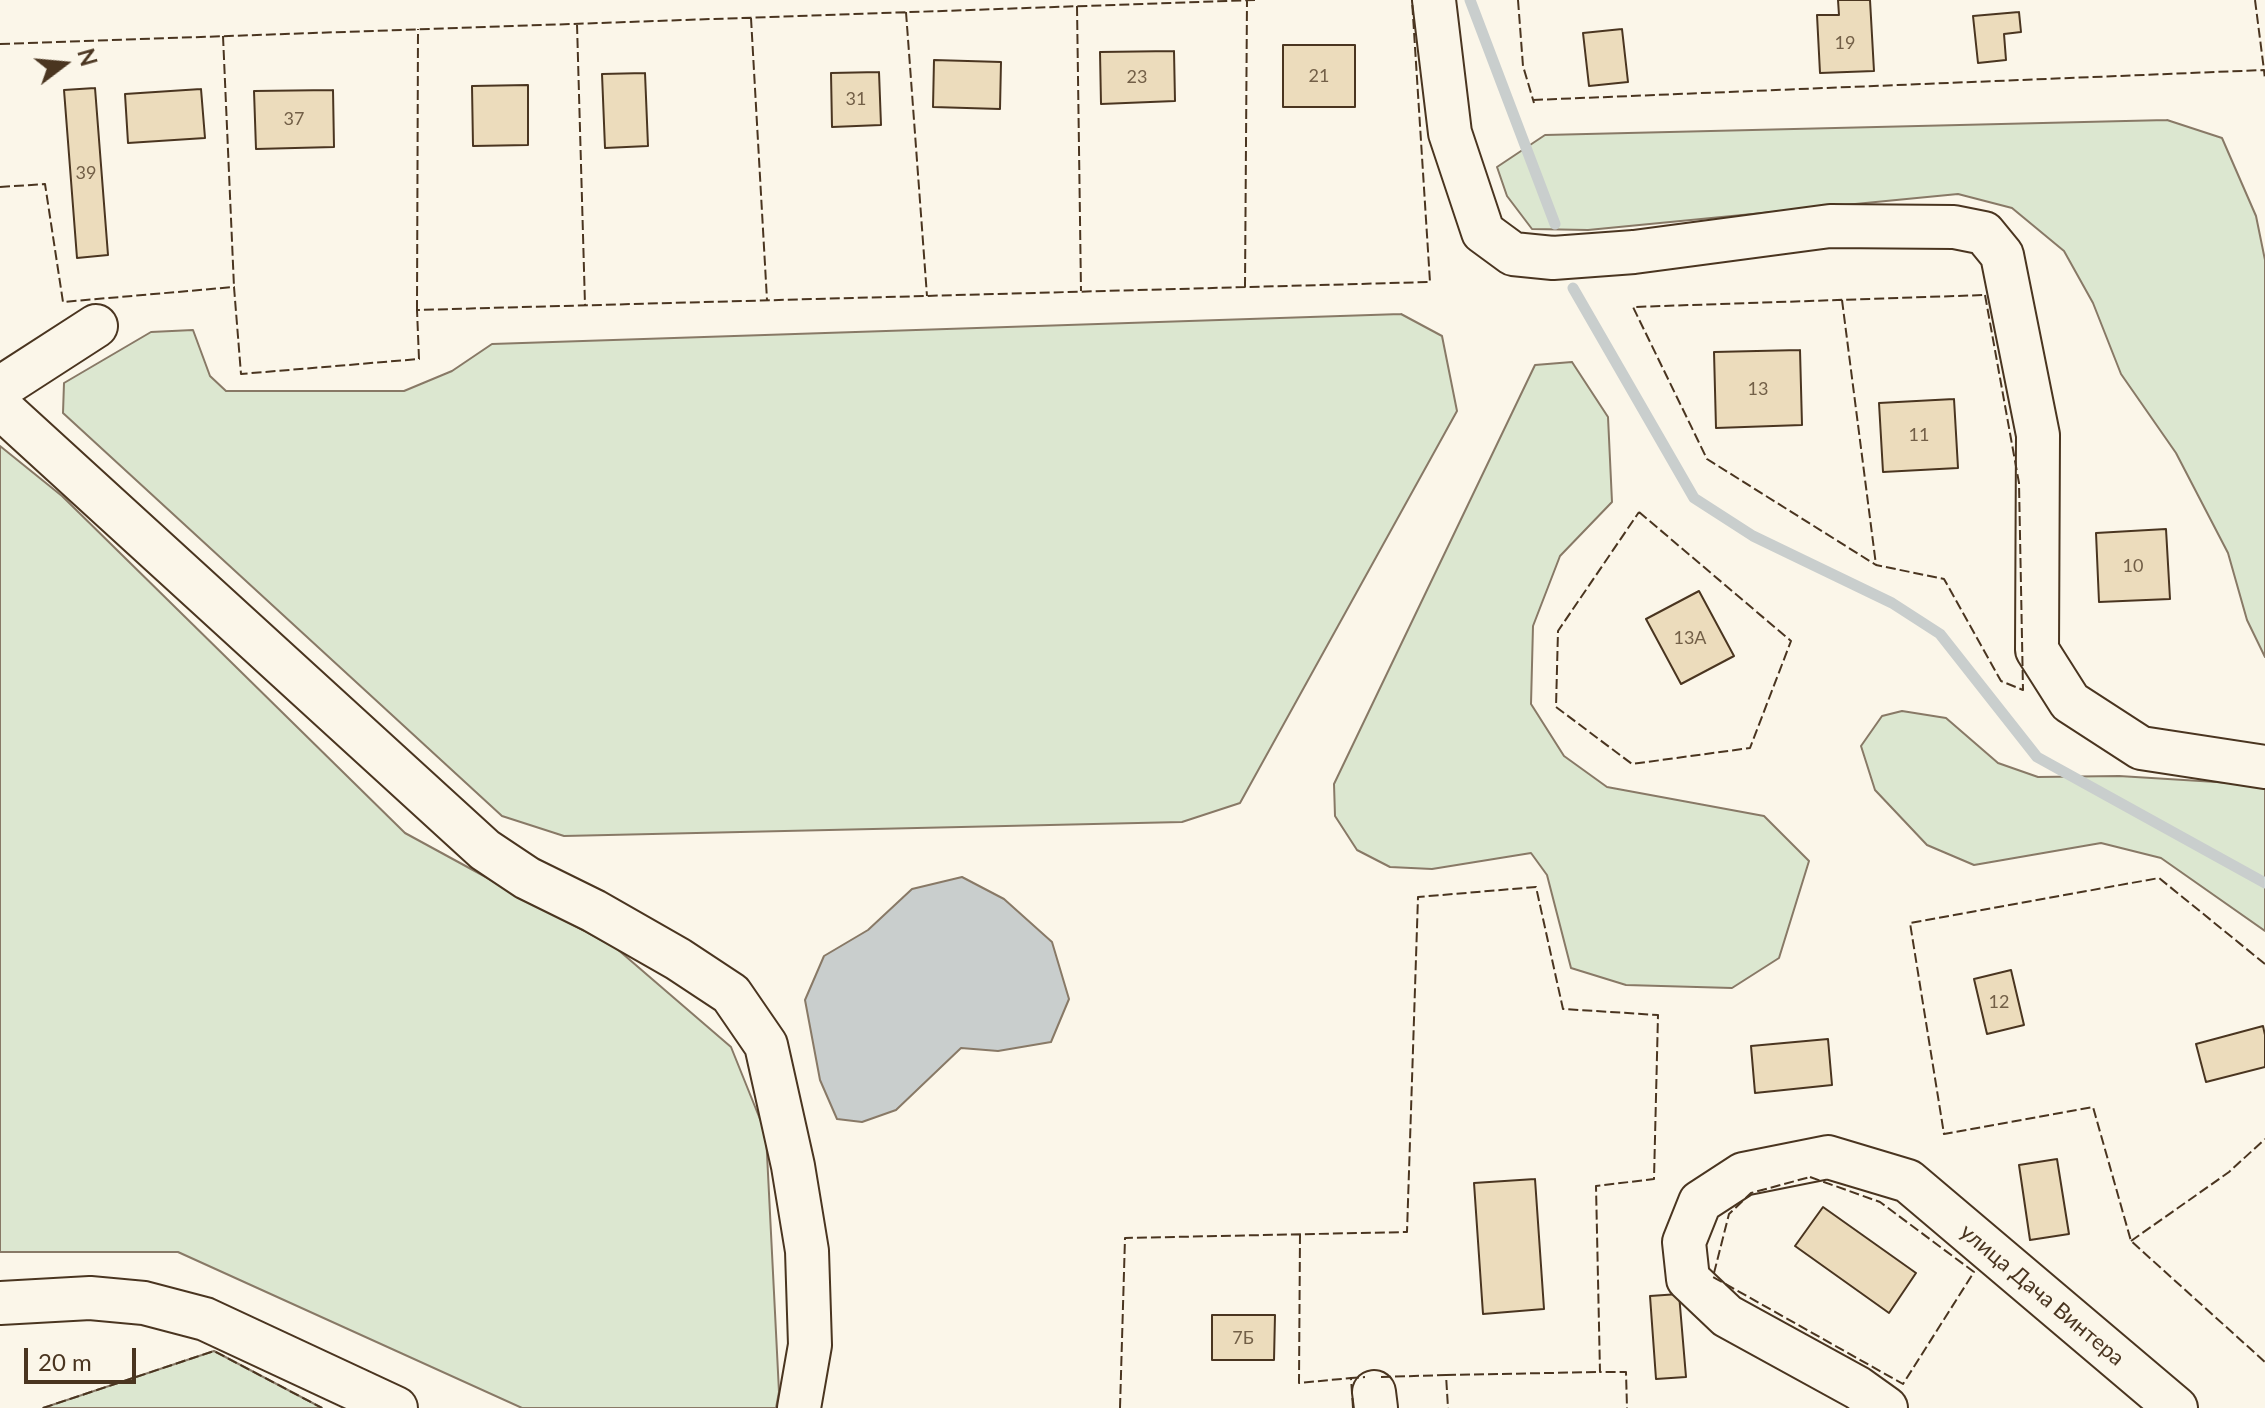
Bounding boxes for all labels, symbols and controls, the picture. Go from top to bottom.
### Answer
north arrow [24,24,104,104]
house number: 19 [1835,32,1855,54]
text: N [72,45,103,69]
house number: 21 [1309,65,1329,87]
house number: 23 [1127,66,1147,88]
house number: 31 [846,88,866,110]
house number: 37 [284,108,304,130]
house number: 39 [76,162,96,184]
house number: 13 [1748,378,1768,400]
house number: 11 [1909,424,1929,446]
house number: 10 [2123,555,2143,577]
house number: 13А [1673,627,1707,649]
house number: 12 [1989,991,2009,1013]
street label: улица Дача Винтера [1954,1219,2130,1371]
house number: 7Б [1232,1327,1254,1349]
scale bar [28,1332,140,1382]
text: 20 m [38,1347,92,1376]

